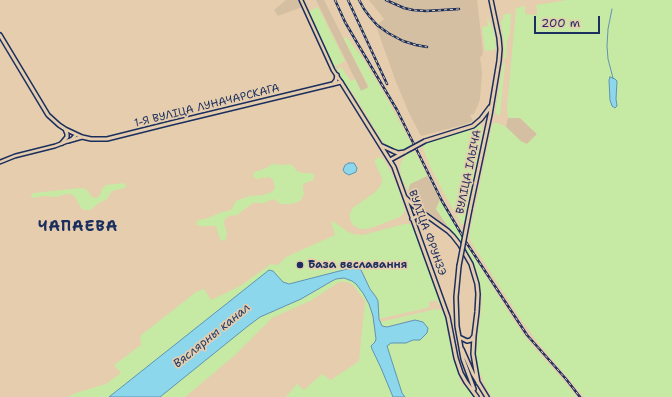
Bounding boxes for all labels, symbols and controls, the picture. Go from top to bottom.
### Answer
scale bar [536,8,602,34]
text: 200 m [541,15,580,31]
street label: 1-Я ВУЛІЦА ЛУНАЧАРСКАГА [133,82,281,130]
street label: ВУЛІЦА ІЛЬІЧА [454,129,484,215]
street label: ВУЛІЦА ФРУНЗЭ [405,188,449,278]
district label: ЧАПАЕВА [38,218,118,236]
place label: База веславання [308,258,407,272]
marker: База веславання [295,260,305,270]
water label: Вяслярны канал [171,301,253,371]

